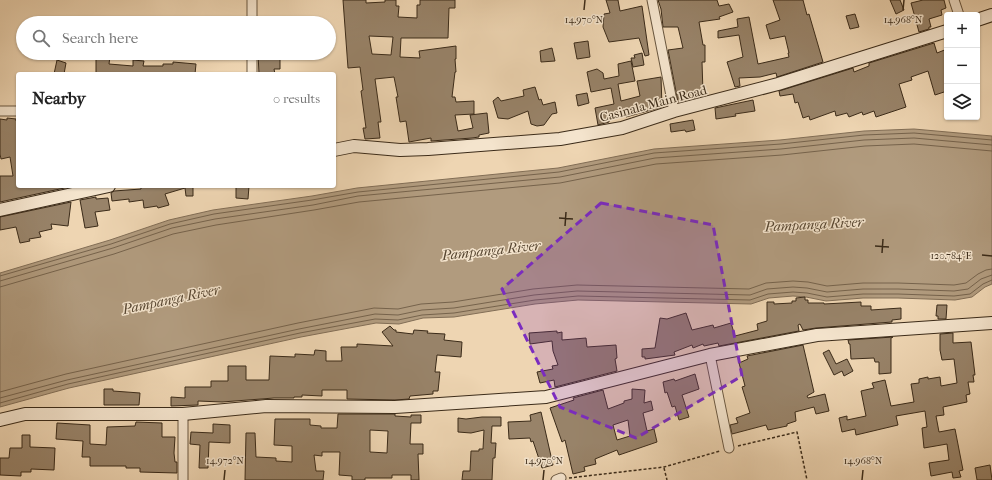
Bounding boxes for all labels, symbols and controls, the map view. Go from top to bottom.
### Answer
map controls [944,12,980,120]
button: + [944,12,980,48]
text: 14.970°N [565,14,604,26]
text: 14.968°N [884,14,923,26]
search box [16,16,336,60]
icon: search [30,27,52,49]
text: Search here [62,29,138,47]
button: − [944,48,980,84]
street label: Casinala Main Road [598,82,709,125]
button: layers [944,84,980,120]
text: Nearby [32,88,86,108]
text: 0 results [273,91,320,106]
water label: Pampanga River [763,213,866,236]
water label: Pampanga River [440,237,543,264]
text: 120.784°E [930,250,972,262]
water label: Pampanga River [120,281,223,318]
text: 14.972°N [206,455,244,467]
text: 14.970°N [525,455,564,467]
text: 14.968°N [844,455,883,467]

